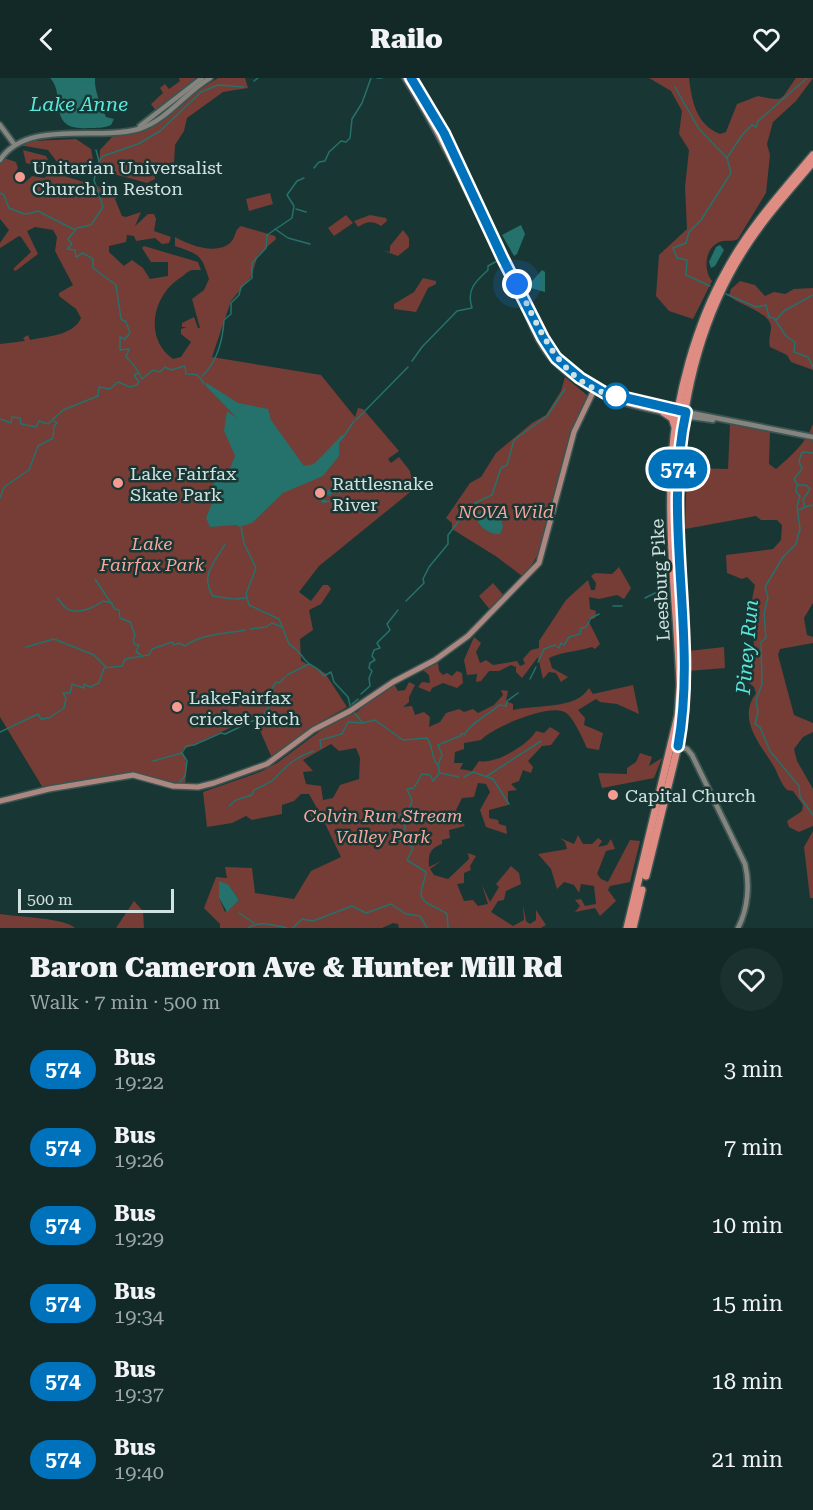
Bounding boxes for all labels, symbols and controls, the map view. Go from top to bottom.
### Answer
icon: back [30,23,63,56]
text: Railo [370,23,443,55]
icon: heart [750,23,783,56]
water label: Lake Anne [29,92,128,116]
place label: Unitarian Universalist Church in Reston [32,157,223,199]
marker: Unitarian Universalist Church in Reston [13,170,27,184]
your location [502,269,532,299]
unlabelled marker [603,383,629,409]
line badge: 574 [644,450,712,488]
text: 574 [660,457,696,481]
place label: Lake Fairfax Skate Park [130,463,237,505]
place label: Rattlesnake River [332,473,434,515]
marker: Lake Fairfax Skate Park [111,476,125,490]
marker: Rattlesnake River [313,486,327,500]
park label: NOVA Wild [457,501,554,522]
street label: Leesburg Pike [646,518,674,642]
park label: Lake Fairfax Park [99,533,205,575]
water label: Piney Run [731,598,763,697]
place label: LakeFairfax cricket pitch [189,687,300,729]
marker: LakeFairfax cricket pitch [170,700,184,714]
place label: Capital Church [625,785,757,806]
marker: Capital Church [606,788,620,802]
park label: Colvin Run Stream Valley Park [304,805,463,847]
scale bar [18,886,174,914]
text: 500 m [27,890,73,909]
button: heart [720,948,783,1011]
text: Baron Cameron Ave & Hunter Mill Rd [30,951,562,984]
text: Walk · 7 min · 500 m [30,990,220,1014]
text: Bus [114,1045,156,1070]
text: 574 [45,1057,81,1081]
text: 3 min [724,1057,783,1082]
text: 19:22 [114,1070,164,1094]
text: Bus [114,1123,156,1148]
text: 574 [45,1135,81,1159]
text: 7 min [724,1135,783,1160]
text: 19:26 [114,1148,164,1172]
text: Bus [114,1201,156,1226]
text: 574 [45,1213,81,1237]
text: 10 min [712,1213,783,1238]
text: 19:29 [114,1226,164,1250]
text: Bus [114,1279,156,1304]
text: 574 [45,1291,81,1315]
text: 15 min [712,1291,783,1316]
text: 19:34 [114,1304,164,1328]
text: Bus [114,1357,156,1382]
text: 574 [45,1369,81,1393]
text: 18 min [712,1369,783,1394]
text: 19:37 [114,1382,164,1406]
text: Bus [114,1435,156,1460]
text: 574 [45,1447,81,1471]
text: 21 min [712,1447,783,1472]
text: 19:40 [114,1460,164,1484]

